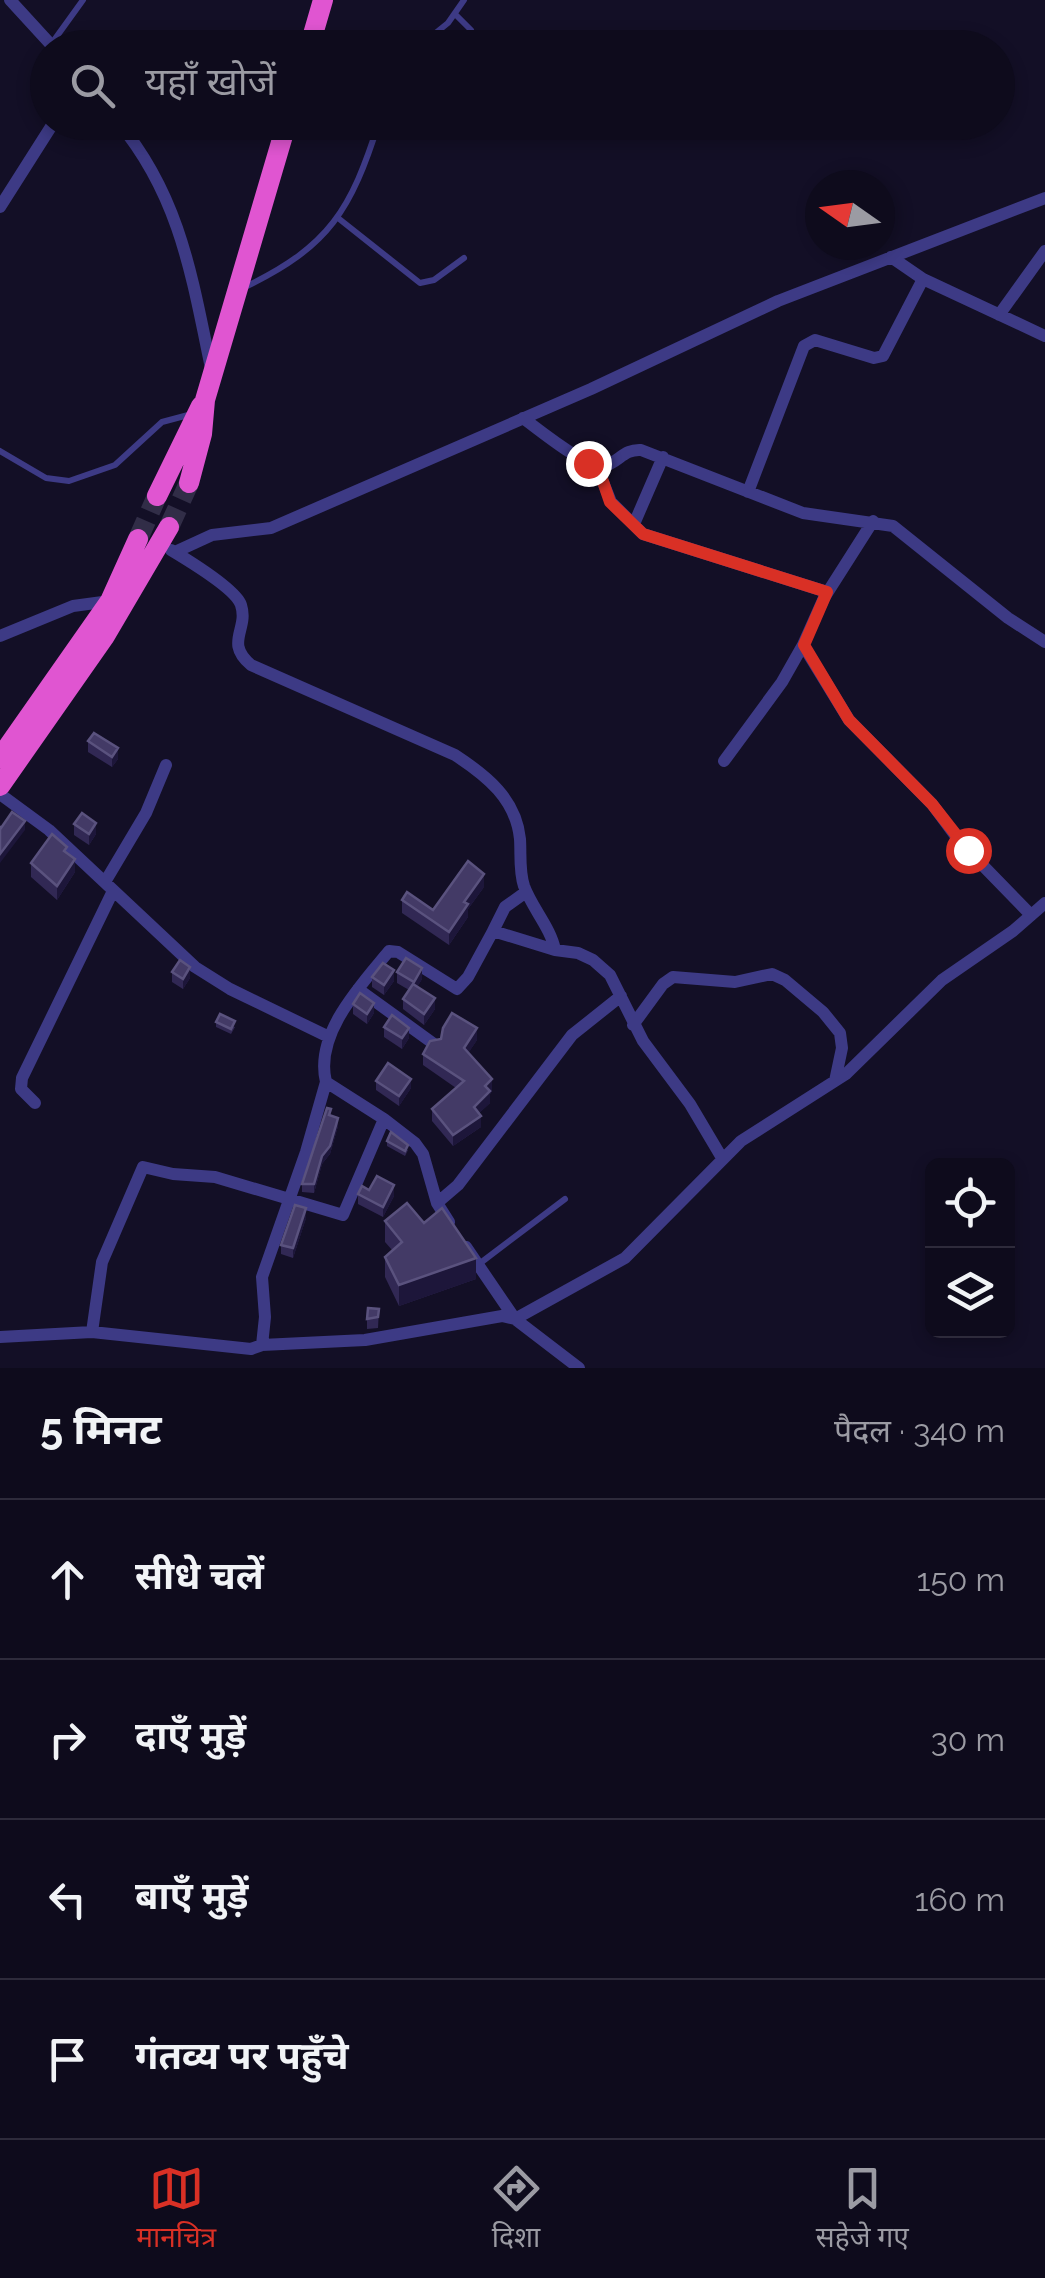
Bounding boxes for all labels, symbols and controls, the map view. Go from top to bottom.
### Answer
search box [30,30,1015,140]
icon: search [65,58,120,113]
text: यहाँ खोजें [145,59,276,104]
north arrow [805,170,895,260]
route end [566,441,612,487]
route start [946,828,992,874]
map controls [925,1158,1015,1338]
button: locate [925,1158,1015,1248]
button: layers [925,1248,1015,1338]
text: 5 मिनट [40,1405,162,1454]
text: पैदल · 340 m [834,1412,1005,1449]
icon: ahead [40,1552,95,1607]
text: सीधे चलें [135,1553,264,1598]
text: 150 m [917,1561,1005,1598]
icon: right [40,1712,95,1767]
text: दाएँ मुड़ें [135,1713,246,1758]
text: 30 m [931,1721,1005,1758]
icon: left [40,1872,95,1927]
text: बाएँ मुड़ें [135,1873,248,1918]
text: 160 m [915,1881,1005,1918]
icon: arrive [40,2032,95,2087]
text: गंतव्य पर पहुँचे [135,2033,349,2078]
tab: मानचित्र [136,2161,216,2258]
tab: दिशा [489,2161,544,2258]
tab: सहेजे गए [816,2161,909,2258]

